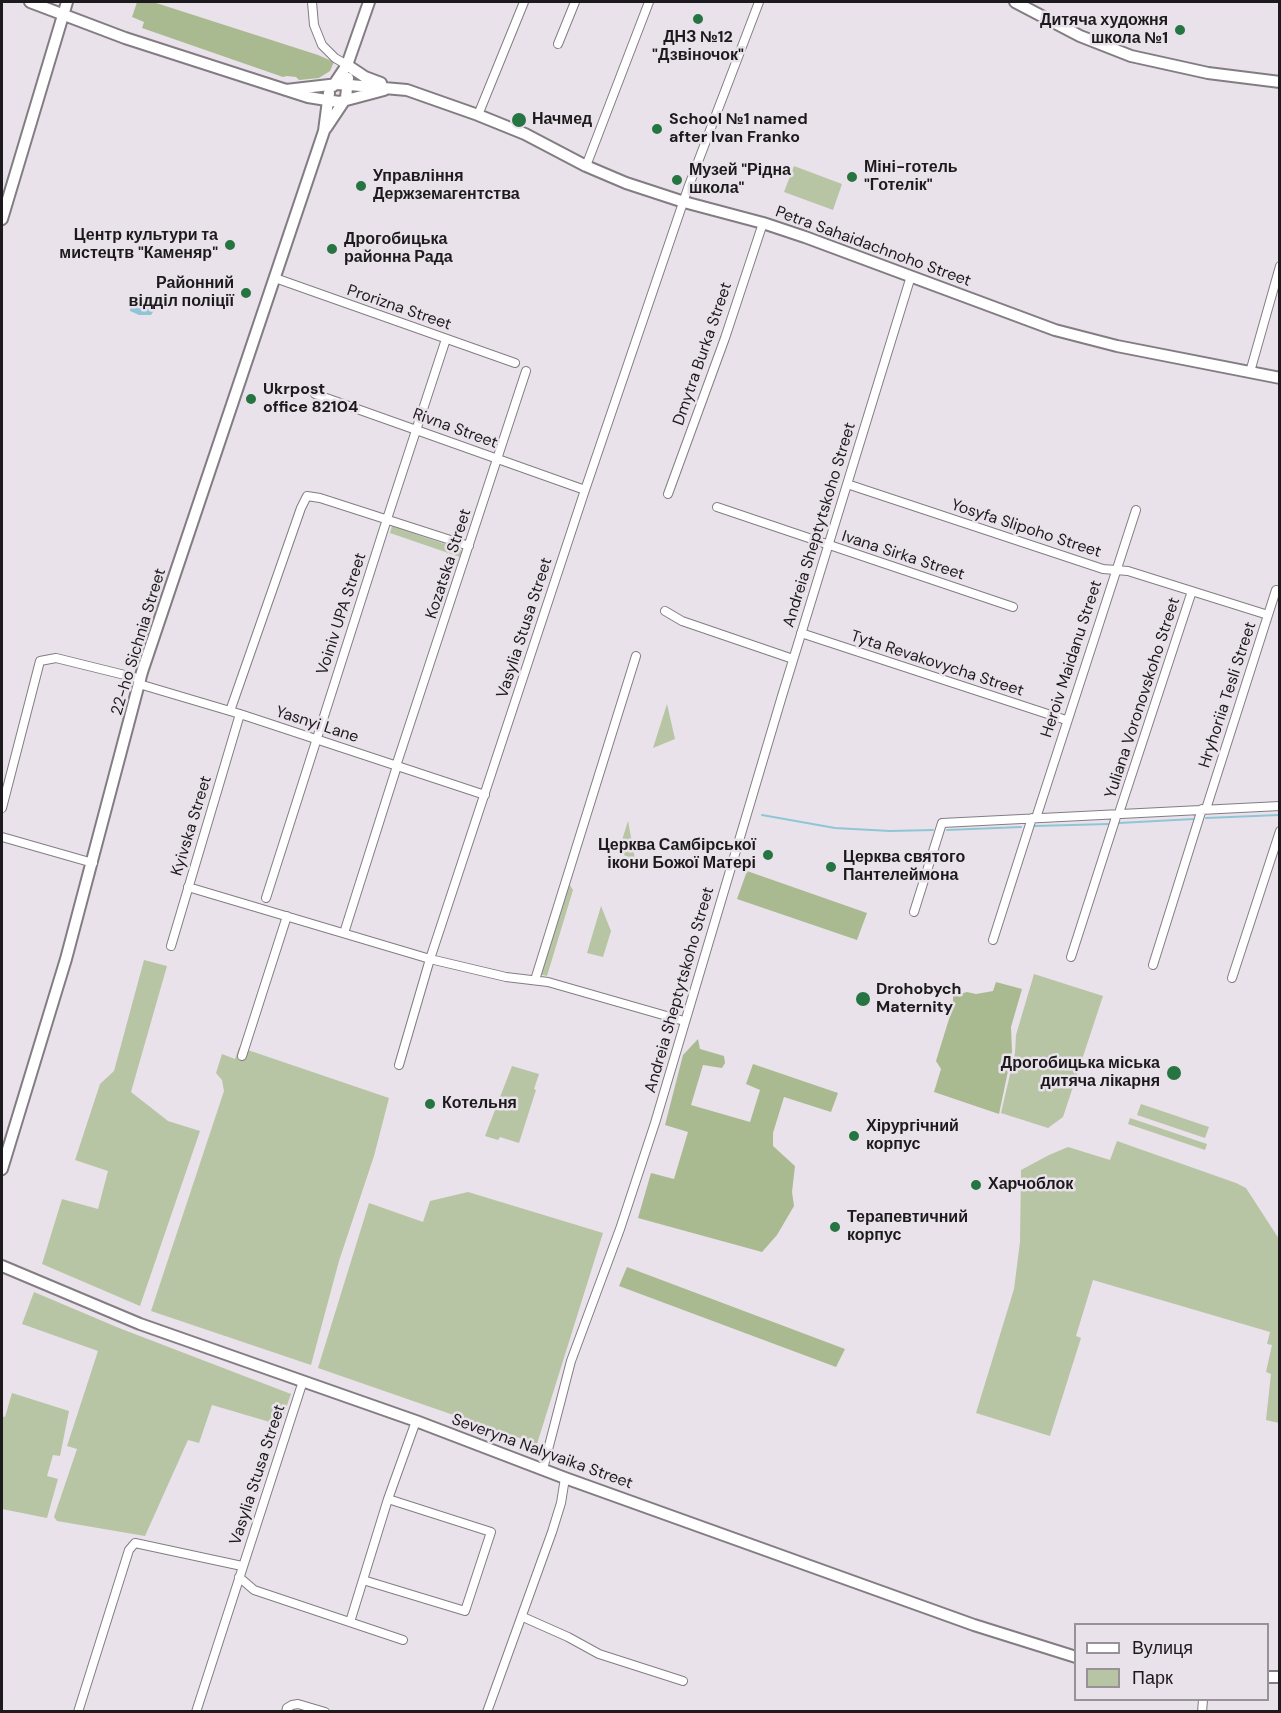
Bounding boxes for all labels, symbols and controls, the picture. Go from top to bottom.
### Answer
place label: Дитяча художня школа №1 [1040,11,1168,49]
marker: ДНЗ №12 "Дзвіночок" [691,12,705,26]
marker: Дитяча художня школа №1 [1173,23,1187,37]
place label: ДНЗ №12 "Дзвіночок" [652,28,744,66]
place label: Начмед [532,110,592,130]
place label: School №1 named after Ivan Franko [669,110,808,148]
marker: Начмед [510,111,528,129]
marker: School №1 named after Ivan Franko [650,122,664,136]
place label: Міні-готель "Готелік" [864,158,958,196]
place label: Музей "Рідна школа" [689,161,791,199]
place label: Управління Держземагентства [373,167,520,205]
marker: Міні-готель "Готелік" [845,170,859,184]
marker: Музей "Рідна школа" [670,173,684,187]
marker: Управління Держземагентства [354,179,368,193]
street label: Petra Sahaidachnoho Street [773,203,973,291]
place label: Центр культури та мистецтв "Каменяр" [59,226,218,264]
place label: Дрогобицька районна Рада [344,230,453,268]
marker: Центр культури та мистецтв "Каменяр" [223,238,237,252]
marker: Дрогобицька районна Рада [325,242,339,256]
place label: Районний відділ поліції [129,274,234,312]
street label: Dmytra Burka Street [669,280,737,428]
street label: Prorizna Street [344,281,454,335]
marker: Районний відділ поліції [239,286,253,300]
place label: Ukrpost office 82104 [263,380,358,418]
marker: Ukrpost office 82104 [244,392,258,406]
street label: Rivna Street [410,405,500,453]
street label: Andreia Sheptytskoho Street [780,420,860,630]
street label: Yosyfa Slipoho Street [949,496,1103,562]
street label: Kozatska Street [422,506,476,622]
street label: Ivana Sirka Street [839,527,967,585]
street label: Voiniv UPA Street [313,551,371,677]
street label: Vasylia Stusa Street [493,555,557,701]
street label: 22-ho Sichnia Street [107,566,171,718]
street label: Heroiv Maidanu Street [1037,578,1107,740]
street label: Yuliana Voronovskoho Street [1101,595,1185,801]
street label: Hryhoriia Tesli Street [1195,619,1261,771]
street label: Tyta Revakovycha Street [848,627,1026,701]
street label: Yasnyi Lane [273,703,361,747]
street label: Kyivska Street [168,774,216,878]
place label: Церква Самбірської ікони Божої Матері [598,836,756,874]
marker: Церква Самбірської ікони Божої Матері [761,848,775,862]
place label: Церква святого Пантелеймона [843,848,965,886]
marker: Церква святого Пантелеймона [824,860,838,874]
street label: Andreia Sheptytskoho Street [641,885,719,1095]
place label: Drohobych Maternity [876,980,961,1018]
marker: Drohobych Maternity [854,990,872,1008]
place label: Дрогобицька міська дитяча лікарня [1001,1054,1160,1092]
marker: Дрогобицька міська дитяча лікарня [1165,1064,1183,1082]
place label: Котельня [442,1094,517,1114]
marker: Котельня [423,1097,437,1111]
place label: Хірургічний корпус [866,1117,959,1155]
marker: Хірургічний корпус [847,1129,861,1143]
place label: Харчоблок [988,1175,1073,1195]
marker: Харчоблок [969,1178,983,1192]
place label: Терапевтичний корпус [847,1208,968,1246]
marker: Терапевтичний корпус [828,1220,842,1234]
street label: Vasylia Stusa Street [226,1402,290,1548]
street label: Severyna Nalyvaika Street [449,1410,635,1494]
legend [1074,1623,1269,1701]
text: Вулиця [1132,1636,1193,1660]
text: Парк [1132,1666,1173,1690]

